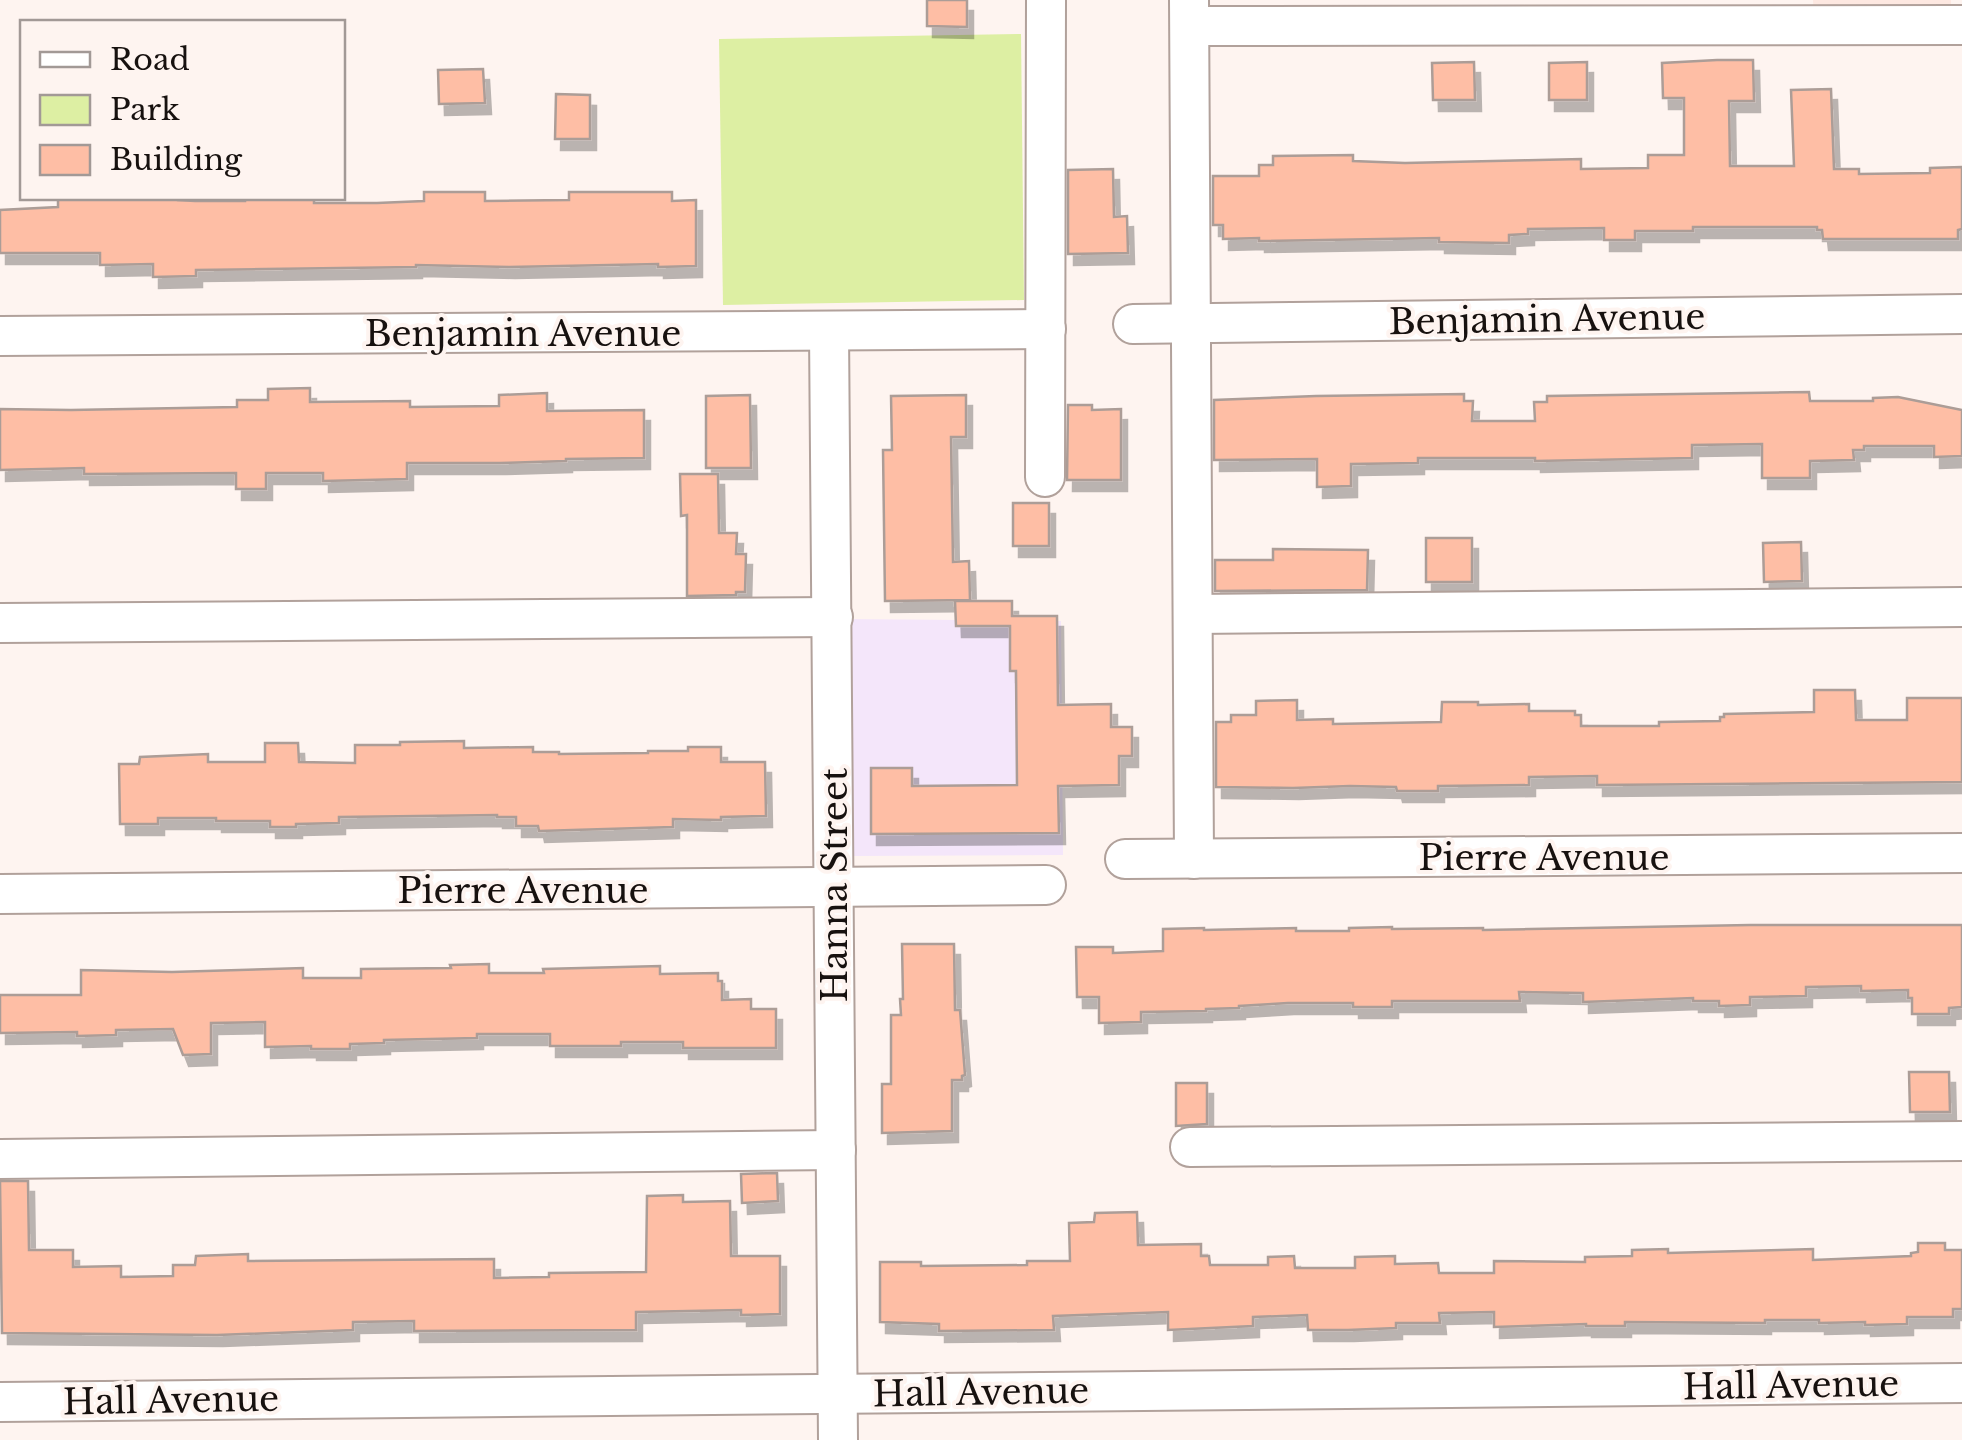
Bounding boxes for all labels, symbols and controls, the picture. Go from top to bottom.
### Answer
legend [20,20,345,200]
text: Road [110,41,190,78]
text: Park [110,91,180,128]
text: Building [110,141,243,178]
street label: Benjamin Avenue [1388,295,1706,343]
street label: Benjamin Avenue [365,312,681,355]
street label: Hanna Street [813,768,856,1002]
street label: Pierre Avenue [1418,836,1670,879]
street label: Pierre Avenue [397,869,649,912]
street label: Hall Avenue [1682,1362,1900,1408]
street label: Hall Avenue [872,1369,1090,1415]
street label: Hall Avenue [62,1377,280,1423]

